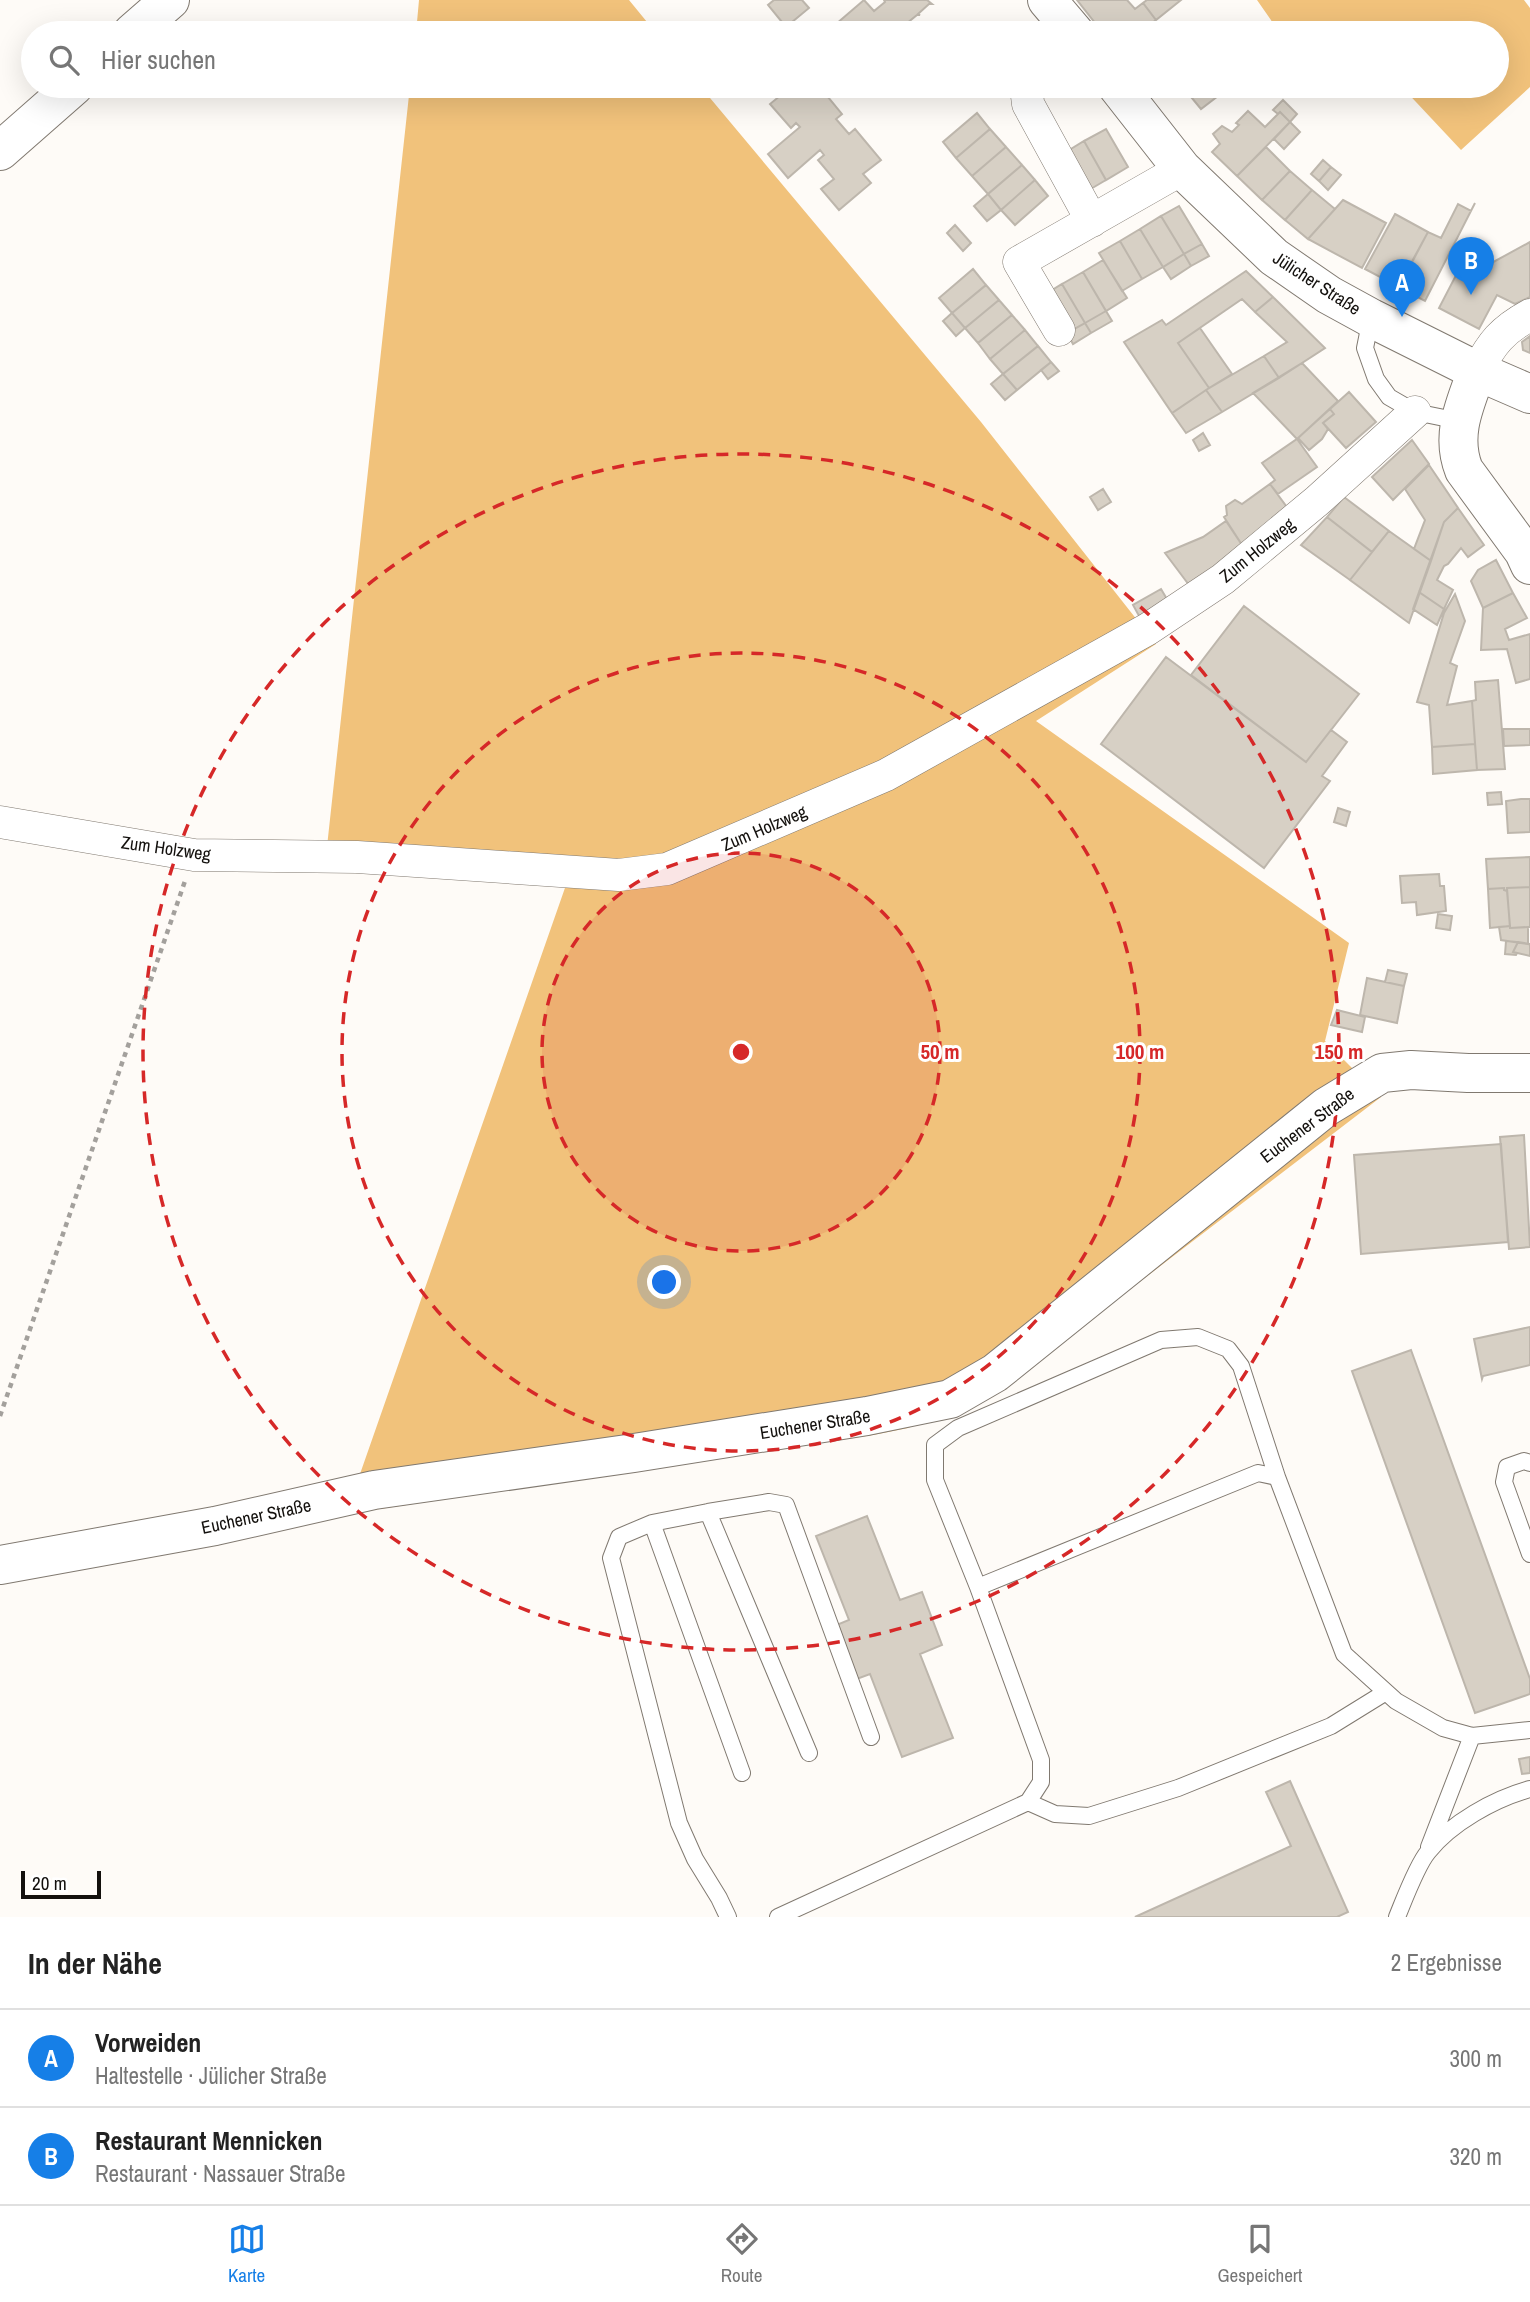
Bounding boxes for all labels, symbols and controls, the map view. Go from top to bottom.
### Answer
search box [21,21,1509,98]
icon: search [45,41,83,79]
text: Hier suchen [101,42,216,77]
pin: B [1448,237,1494,295]
street label: Jülicher Straße [1268,245,1366,321]
pin: A [1379,259,1425,317]
street label: Zum Holzweg [1214,511,1301,588]
street label: Zum Holzweg [718,799,811,857]
street label: Zum Holzweg [120,829,213,867]
text: 50 m [920,1037,960,1066]
text: 100 m [1116,1037,1164,1066]
text: 150 m [1315,1037,1363,1066]
centre of rings [729,1040,753,1064]
street label: Euchener Straße [1255,1081,1359,1169]
your location [647,1265,681,1299]
street label: Euchener Straße [758,1403,872,1445]
street label: Euchener Straße [199,1492,313,1540]
scale bar [21,1868,102,1900]
text: 20 m [32,1870,67,1896]
text: In der Nähe [28,1943,162,1983]
text: 2 Ergebnisse [1391,1947,1502,1978]
text: Vorweiden [95,2025,201,2060]
text: A [44,2043,58,2074]
text: 300 m [1450,2043,1502,2074]
text: Haltestelle · Jülicher Straße [95,2060,327,2091]
text: Restaurant Mennicken [95,2123,322,2158]
text: B [44,2141,58,2172]
text: 320 m [1450,2141,1502,2172]
text: Restaurant · Nassauer Straße [95,2158,346,2189]
tab: Karte [228,2220,266,2288]
tab: Route [721,2220,762,2288]
tab: Gespeichert [1218,2220,1302,2288]

